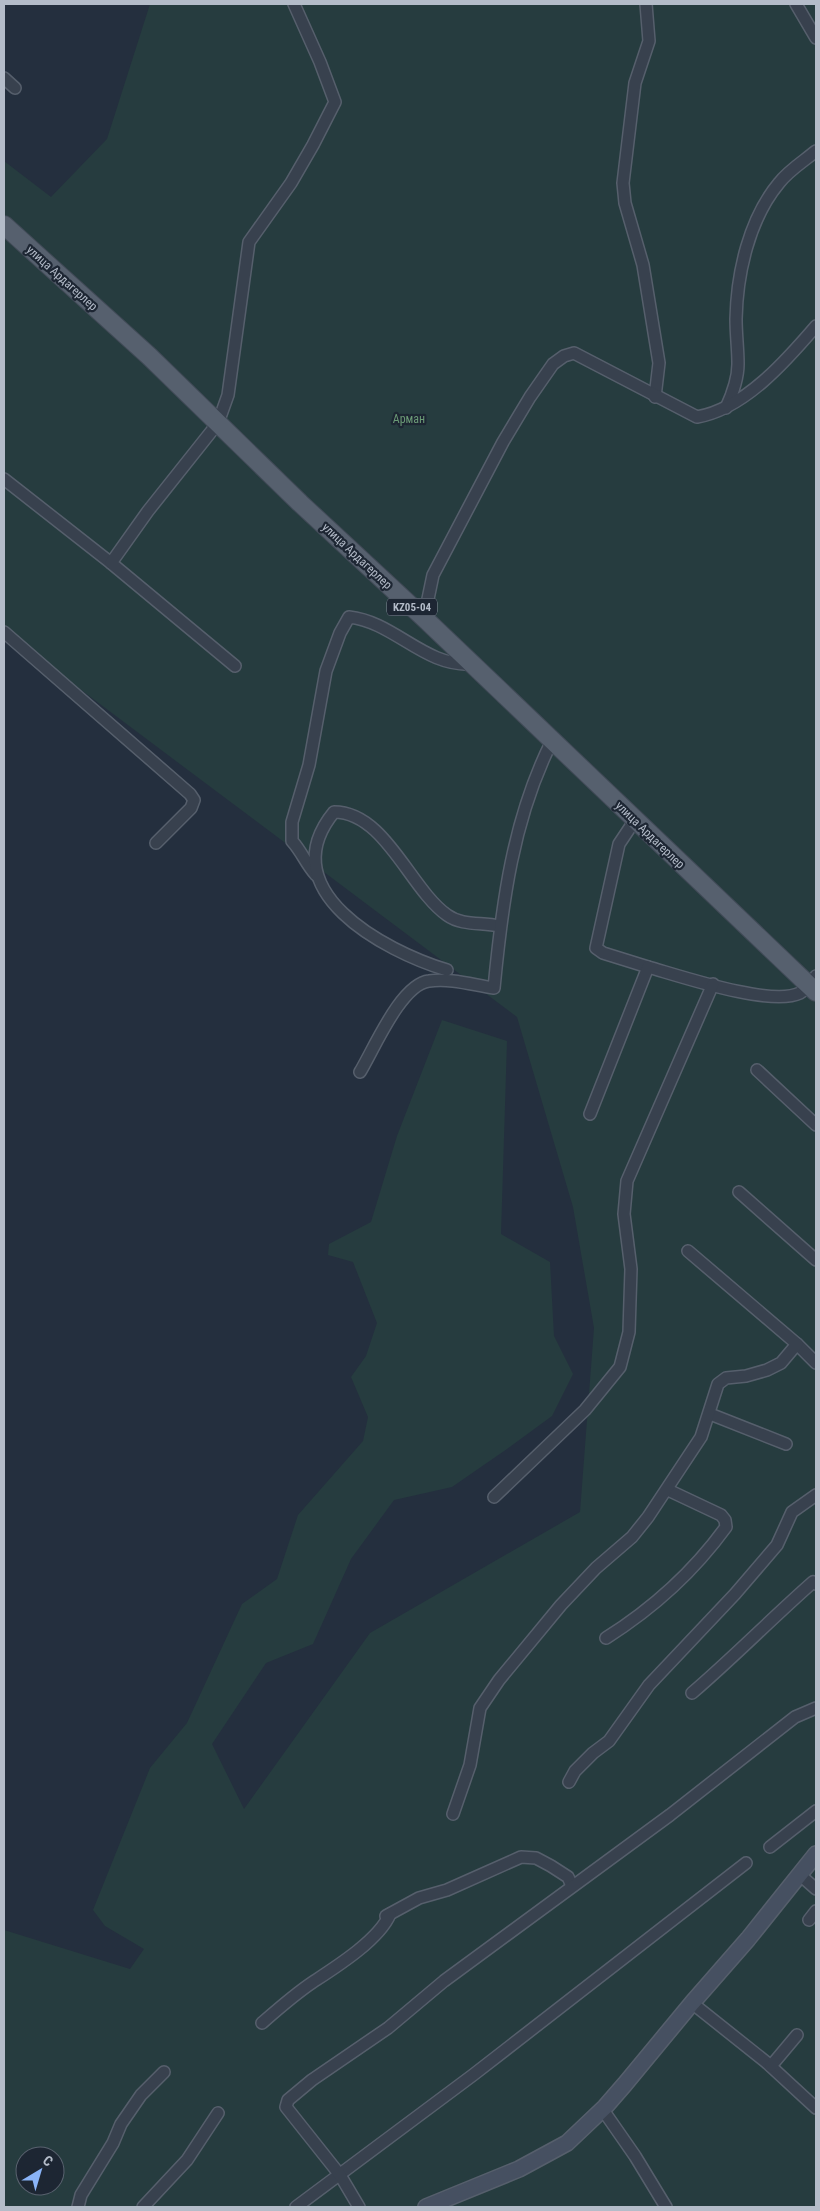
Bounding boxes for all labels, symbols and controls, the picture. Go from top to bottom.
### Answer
street label: улица Ардагерлер [24,243,100,313]
park label: Арман [393,412,425,426]
street label: улица Ардагерлер [319,520,395,592]
road number: KZ05-04 [387,598,437,616]
street label: улица Ардагерлер [613,799,687,871]
north arrow [15,2146,65,2196]
text: С [40,2152,56,2170]

